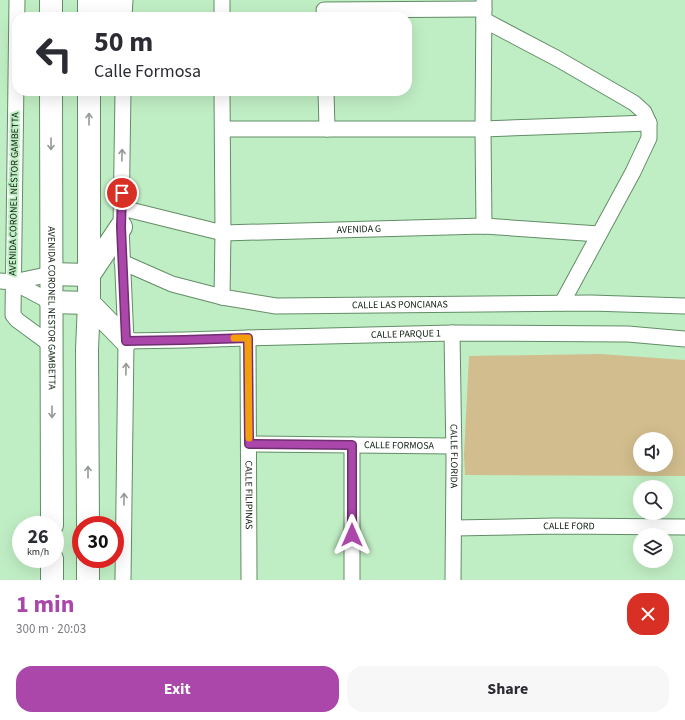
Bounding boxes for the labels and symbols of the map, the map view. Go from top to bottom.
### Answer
street label: AVENIDA CORONEL NÉSTOR GAMBETTA [6,112,22,276]
one-way arrow [85,113,93,126]
one-way arrow [47,137,55,150]
one-way arrow [118,149,126,162]
pin [105,176,139,210]
street label: AVENIDA G [336,222,381,237]
street label: AVENIDA CORONEL NESTOR GAMBETTA [44,226,59,390]
street label: CALLE LAS PONCIANAS [352,297,448,312]
street label: CALLE PARQUE 1 [371,326,441,342]
one-way arrow [122,363,130,376]
one-way arrow [48,405,56,418]
street label: CALLE FLORIDA [446,424,461,489]
street label: CALLE FORMOSA [364,438,435,453]
street label: CALLE FILIPINAS [242,461,256,529]
one-way arrow [84,466,92,479]
one-way arrow [120,493,128,506]
position arrow [331,514,373,556]
speed limit sign: 30 [72,516,124,568]
street label: CALLE FORD [543,519,595,533]

